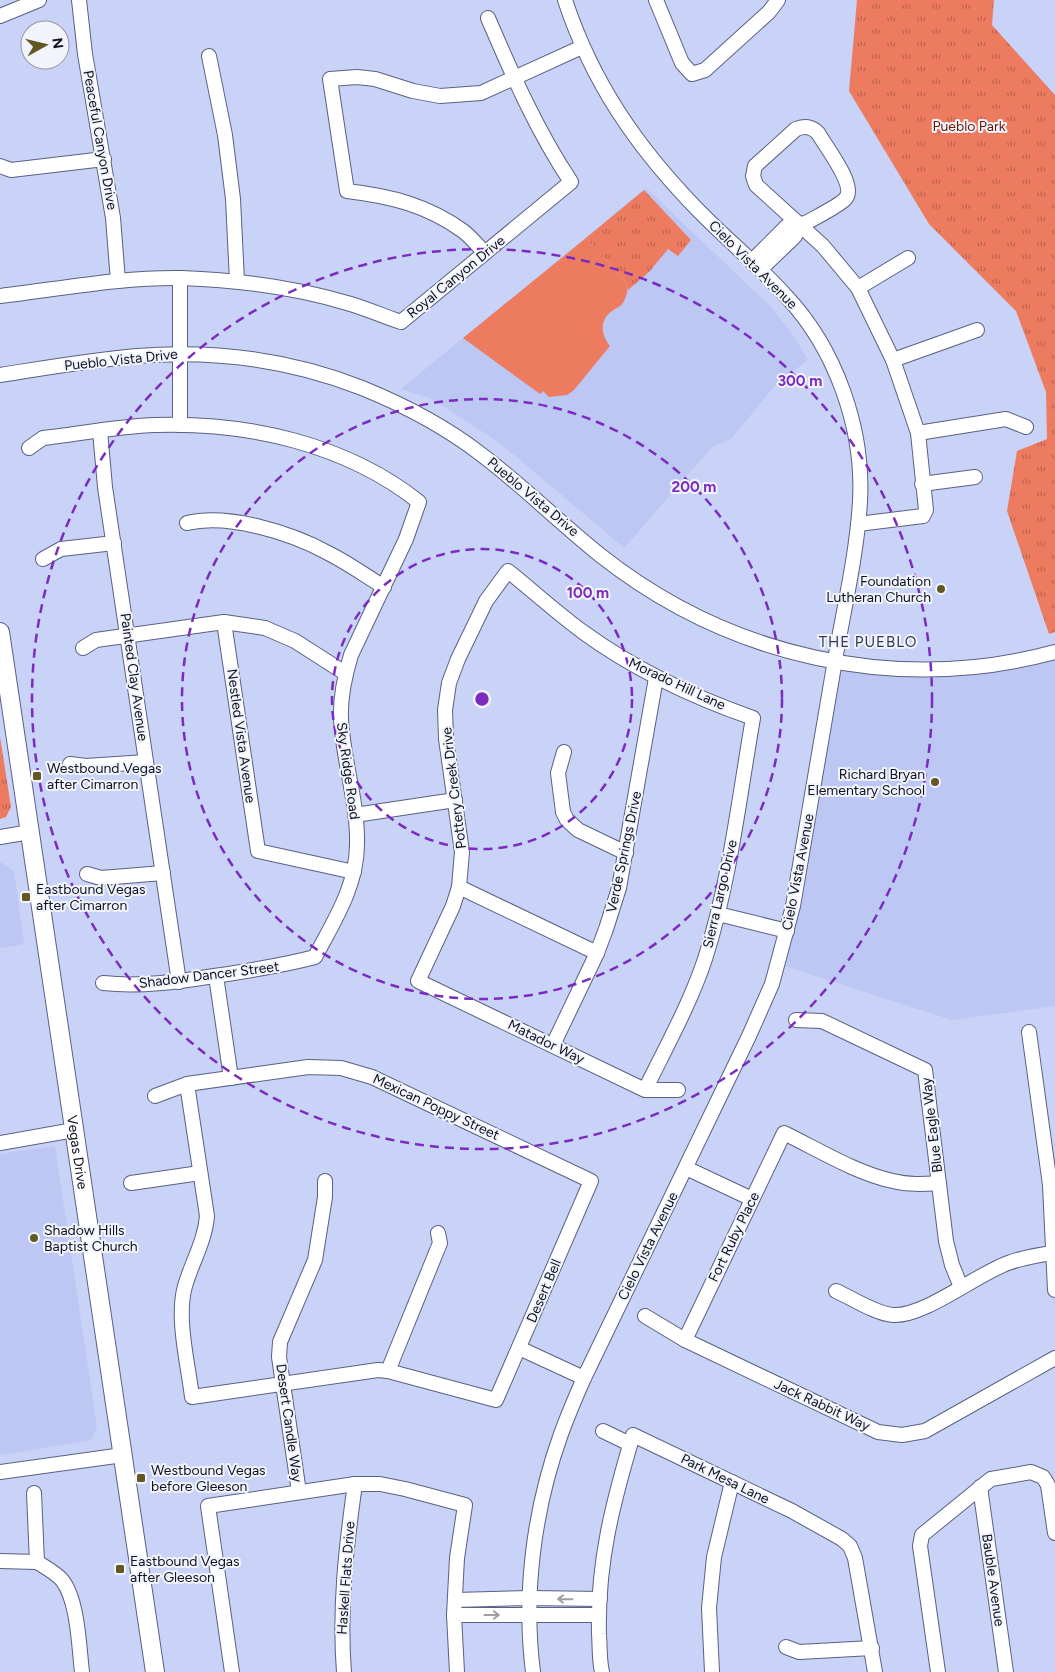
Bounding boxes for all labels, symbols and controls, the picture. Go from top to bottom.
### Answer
north arrow [20,20,70,70]
text: N [48,37,67,50]
street label: Peaceful Canyon Drive [79,69,121,211]
park label: Pueblo Park [933,118,1006,135]
street label: Cielo Vista Avenue [705,217,801,313]
street label: Royal Canyon Drive [403,232,509,322]
street label: Pueblo Vista Drive [63,346,179,374]
text: 300 m [778,372,822,390]
street label: Pueblo Vista Drive [484,454,582,540]
text: 200 m [672,478,716,496]
place label: Foundation Lutheran Church [826,573,931,606]
marker: Foundation Lutheran Church [935,583,947,595]
text: 100 m [567,584,609,602]
street label: Painted Clay Avenue [117,612,151,742]
district label: THE PUEBLO [819,633,917,651]
street label: Morado Hill Lane [626,654,728,714]
street label: Nestled Vista Avenue [223,668,259,805]
centre of rings [473,690,491,708]
street label: Sky Ridge Road [333,721,363,821]
street label: Pottery Creek Drive [438,726,470,850]
place label: Westbound Vegas after Cimarron [47,760,162,793]
place label: Richard Bryan Elementary School [807,766,925,799]
marker: Westbound Vegas after Cimarron [31,770,43,782]
marker: Richard Bryan Elementary School [929,776,941,788]
street label: Verde Springs Drive [603,789,645,914]
street label: Cielo Vista Avenue [778,812,818,932]
street label: Sierra Largo Drive [699,838,741,950]
place label: Eastbound Vegas after Cimarron [36,881,146,914]
marker: Eastbound Vegas after Cimarron [20,891,32,903]
street label: Shadow Dancer Street [138,958,280,992]
street label: Matador Way [505,1016,588,1068]
street label: Mexican Poppy Street [370,1070,502,1144]
street label: Blue Eagle Way [918,1076,946,1174]
street label: Vegas Drive [64,1114,91,1191]
street label: Cielo Vista Avenue [614,1189,682,1303]
street label: Fort Ruby Place [705,1189,763,1285]
place label: Shadow Hills Baptist Church [44,1222,138,1255]
marker: Shadow Hills Baptist Church [28,1232,40,1244]
street label: Desert Bell [523,1257,565,1325]
street label: Desert Candle Way [272,1363,306,1484]
street label: Jack Rabbit Way [771,1375,873,1435]
street label: Park Mesa Lane [678,1450,772,1508]
place label: Westbound Vegas before Gleeson [151,1462,266,1495]
marker: Westbound Vegas before Gleeson [135,1472,147,1484]
street label: Haskell Flats Drive [334,1520,358,1635]
street label: Bauble Avenue [978,1533,1008,1628]
place label: Eastbound Vegas after Gleeson [130,1553,240,1586]
marker: Eastbound Vegas after Gleeson [114,1563,126,1575]
one-way arrow [557,1594,573,1604]
one-way arrow [484,1610,500,1620]

